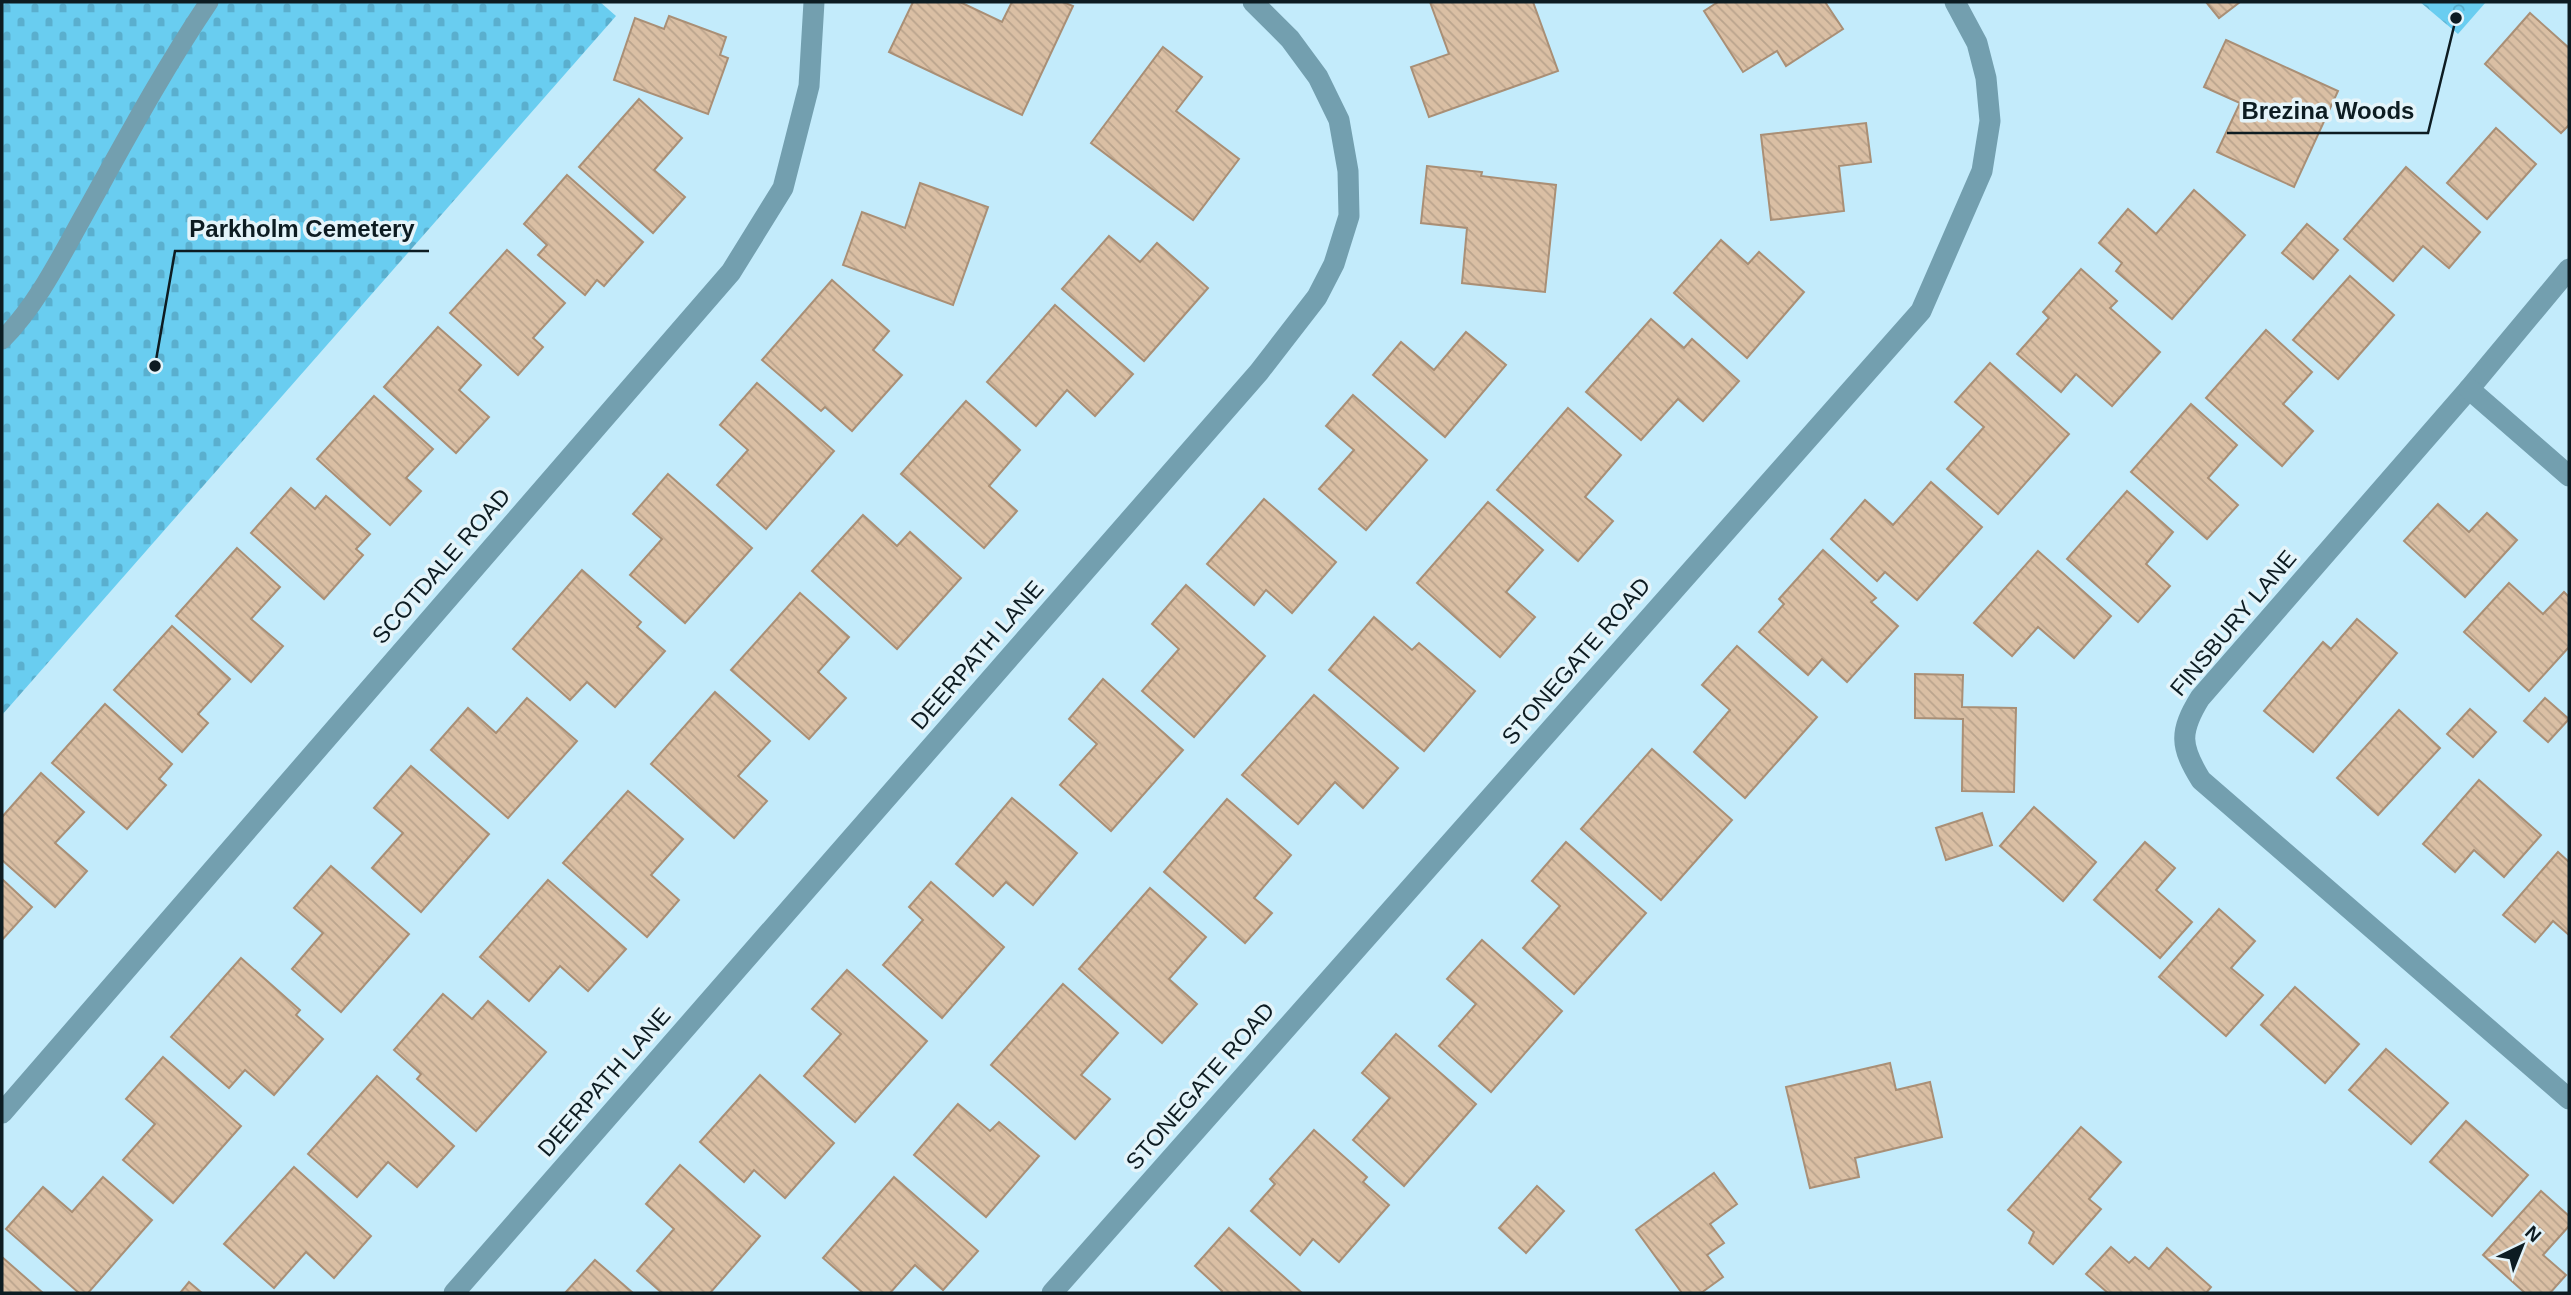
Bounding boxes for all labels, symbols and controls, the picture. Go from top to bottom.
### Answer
callout: Brezina Woods [2227,88,2428,133]
text: Brezina Woods [2242,97,2414,124]
callout: Parkholm Cemetery [175,206,429,251]
text: Parkholm Cemetery [189,215,415,242]
street label: SCOTDALE ROAD [367,483,515,649]
street label: FINSBURY LANE [2165,545,2301,701]
street label: STONEGATE ROAD [1496,572,1656,750]
street label: DEERPATH LANE [905,575,1049,735]
street label: STONEGATE ROAD [1120,997,1280,1175]
street label: DEERPATH LANE [532,1002,676,1162]
north arrow [2487,1211,2557,1281]
text: N [2521,1222,2545,1246]

